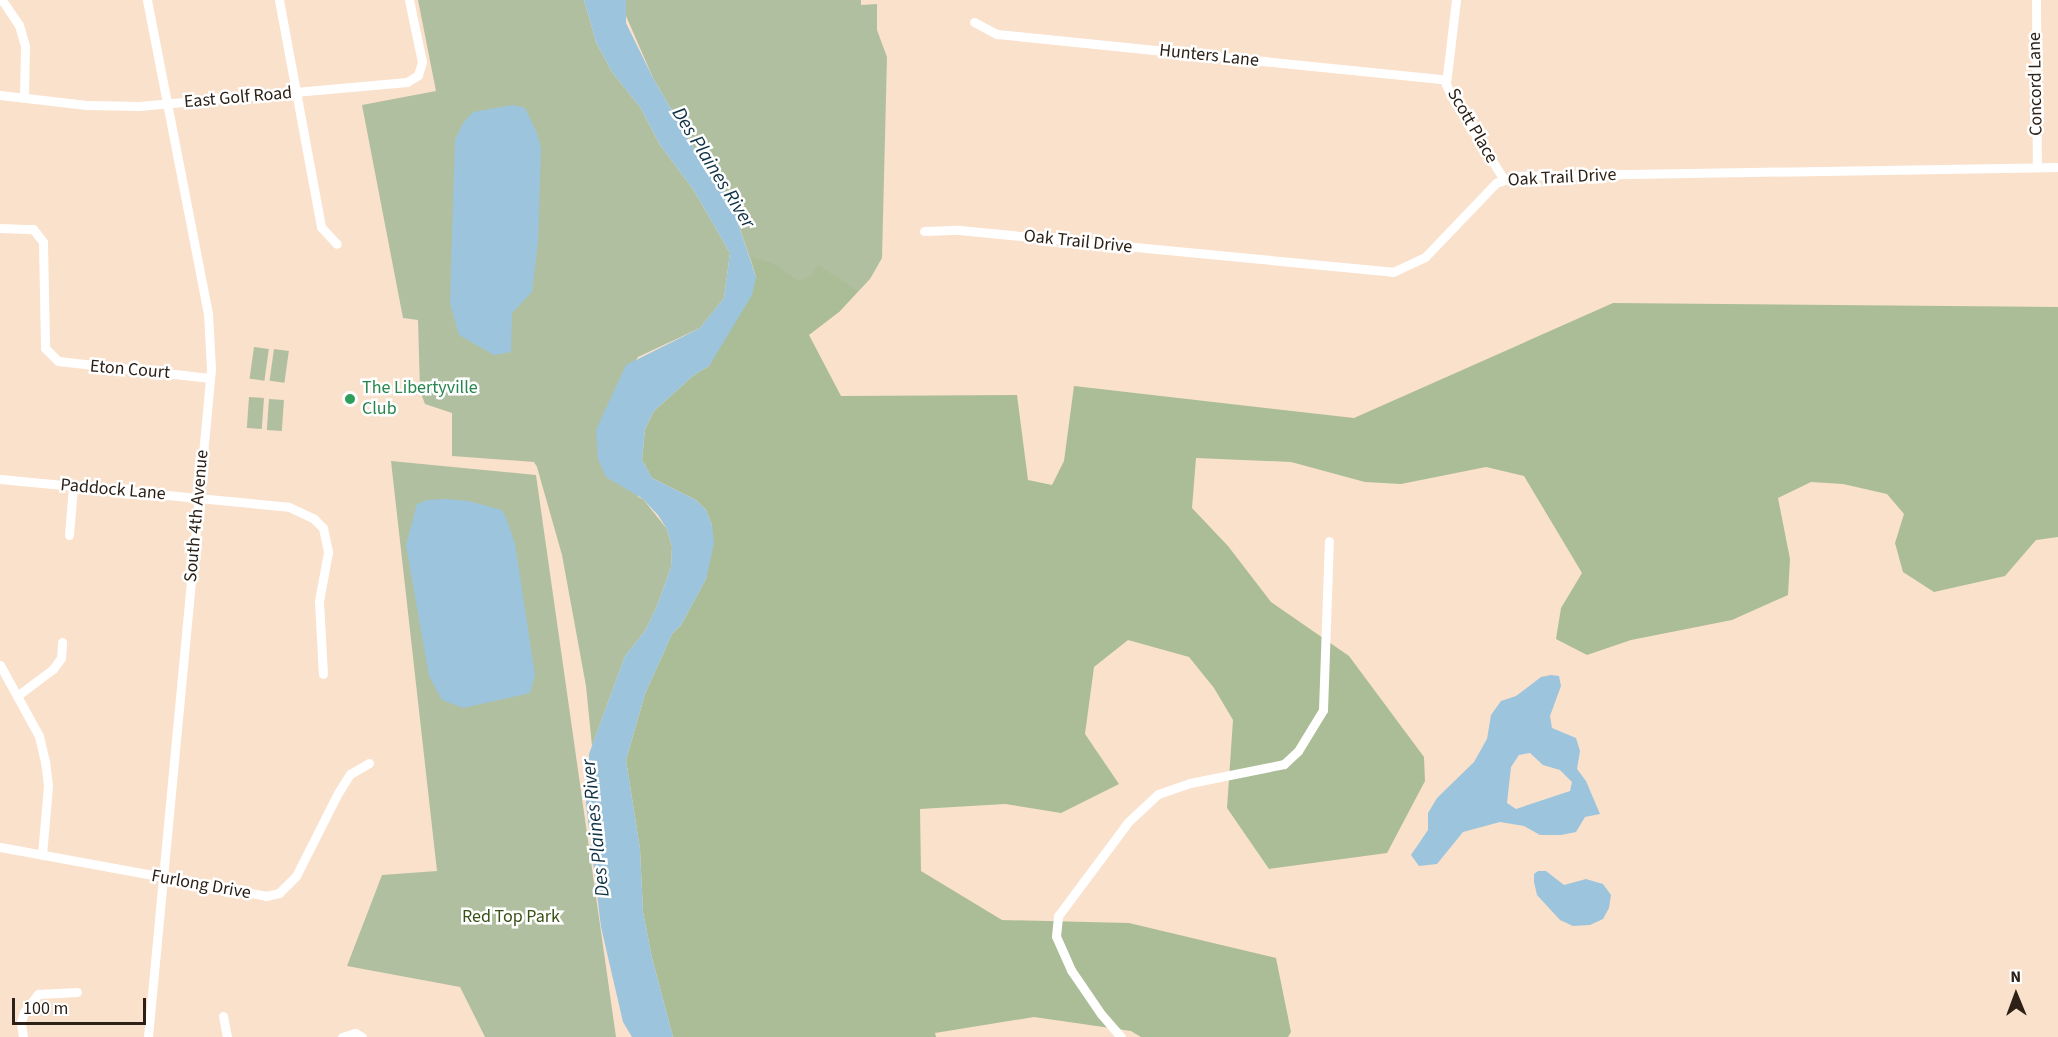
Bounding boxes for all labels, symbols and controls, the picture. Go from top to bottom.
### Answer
street label: Concord Lane [2024,32,2048,136]
street label: Hunters Lane [1158,40,1260,72]
street label: East Golf Road [183,83,293,113]
street label: Scott Place [1442,85,1502,167]
water label: Des Plaines River [666,103,760,233]
street label: Oak Trail Drive [1507,164,1617,192]
street label: Oak Trail Drive [1023,226,1133,258]
street label: Eton Court [89,356,171,384]
place label: The Libertyville Club [362,378,478,420]
marker: The Libertyville Club [343,392,357,406]
street label: South 4th Avenue [180,449,214,583]
street label: Paddock Lane [59,475,167,505]
water label: Des Plaines River [577,758,615,898]
street label: Furlong Drive [150,866,252,904]
park label: Red Top Park [462,906,560,928]
north arrow [1986,965,2046,1025]
text: N [2010,966,2021,988]
scale bar [15,986,148,1024]
text: 100 m [23,996,68,1021]

